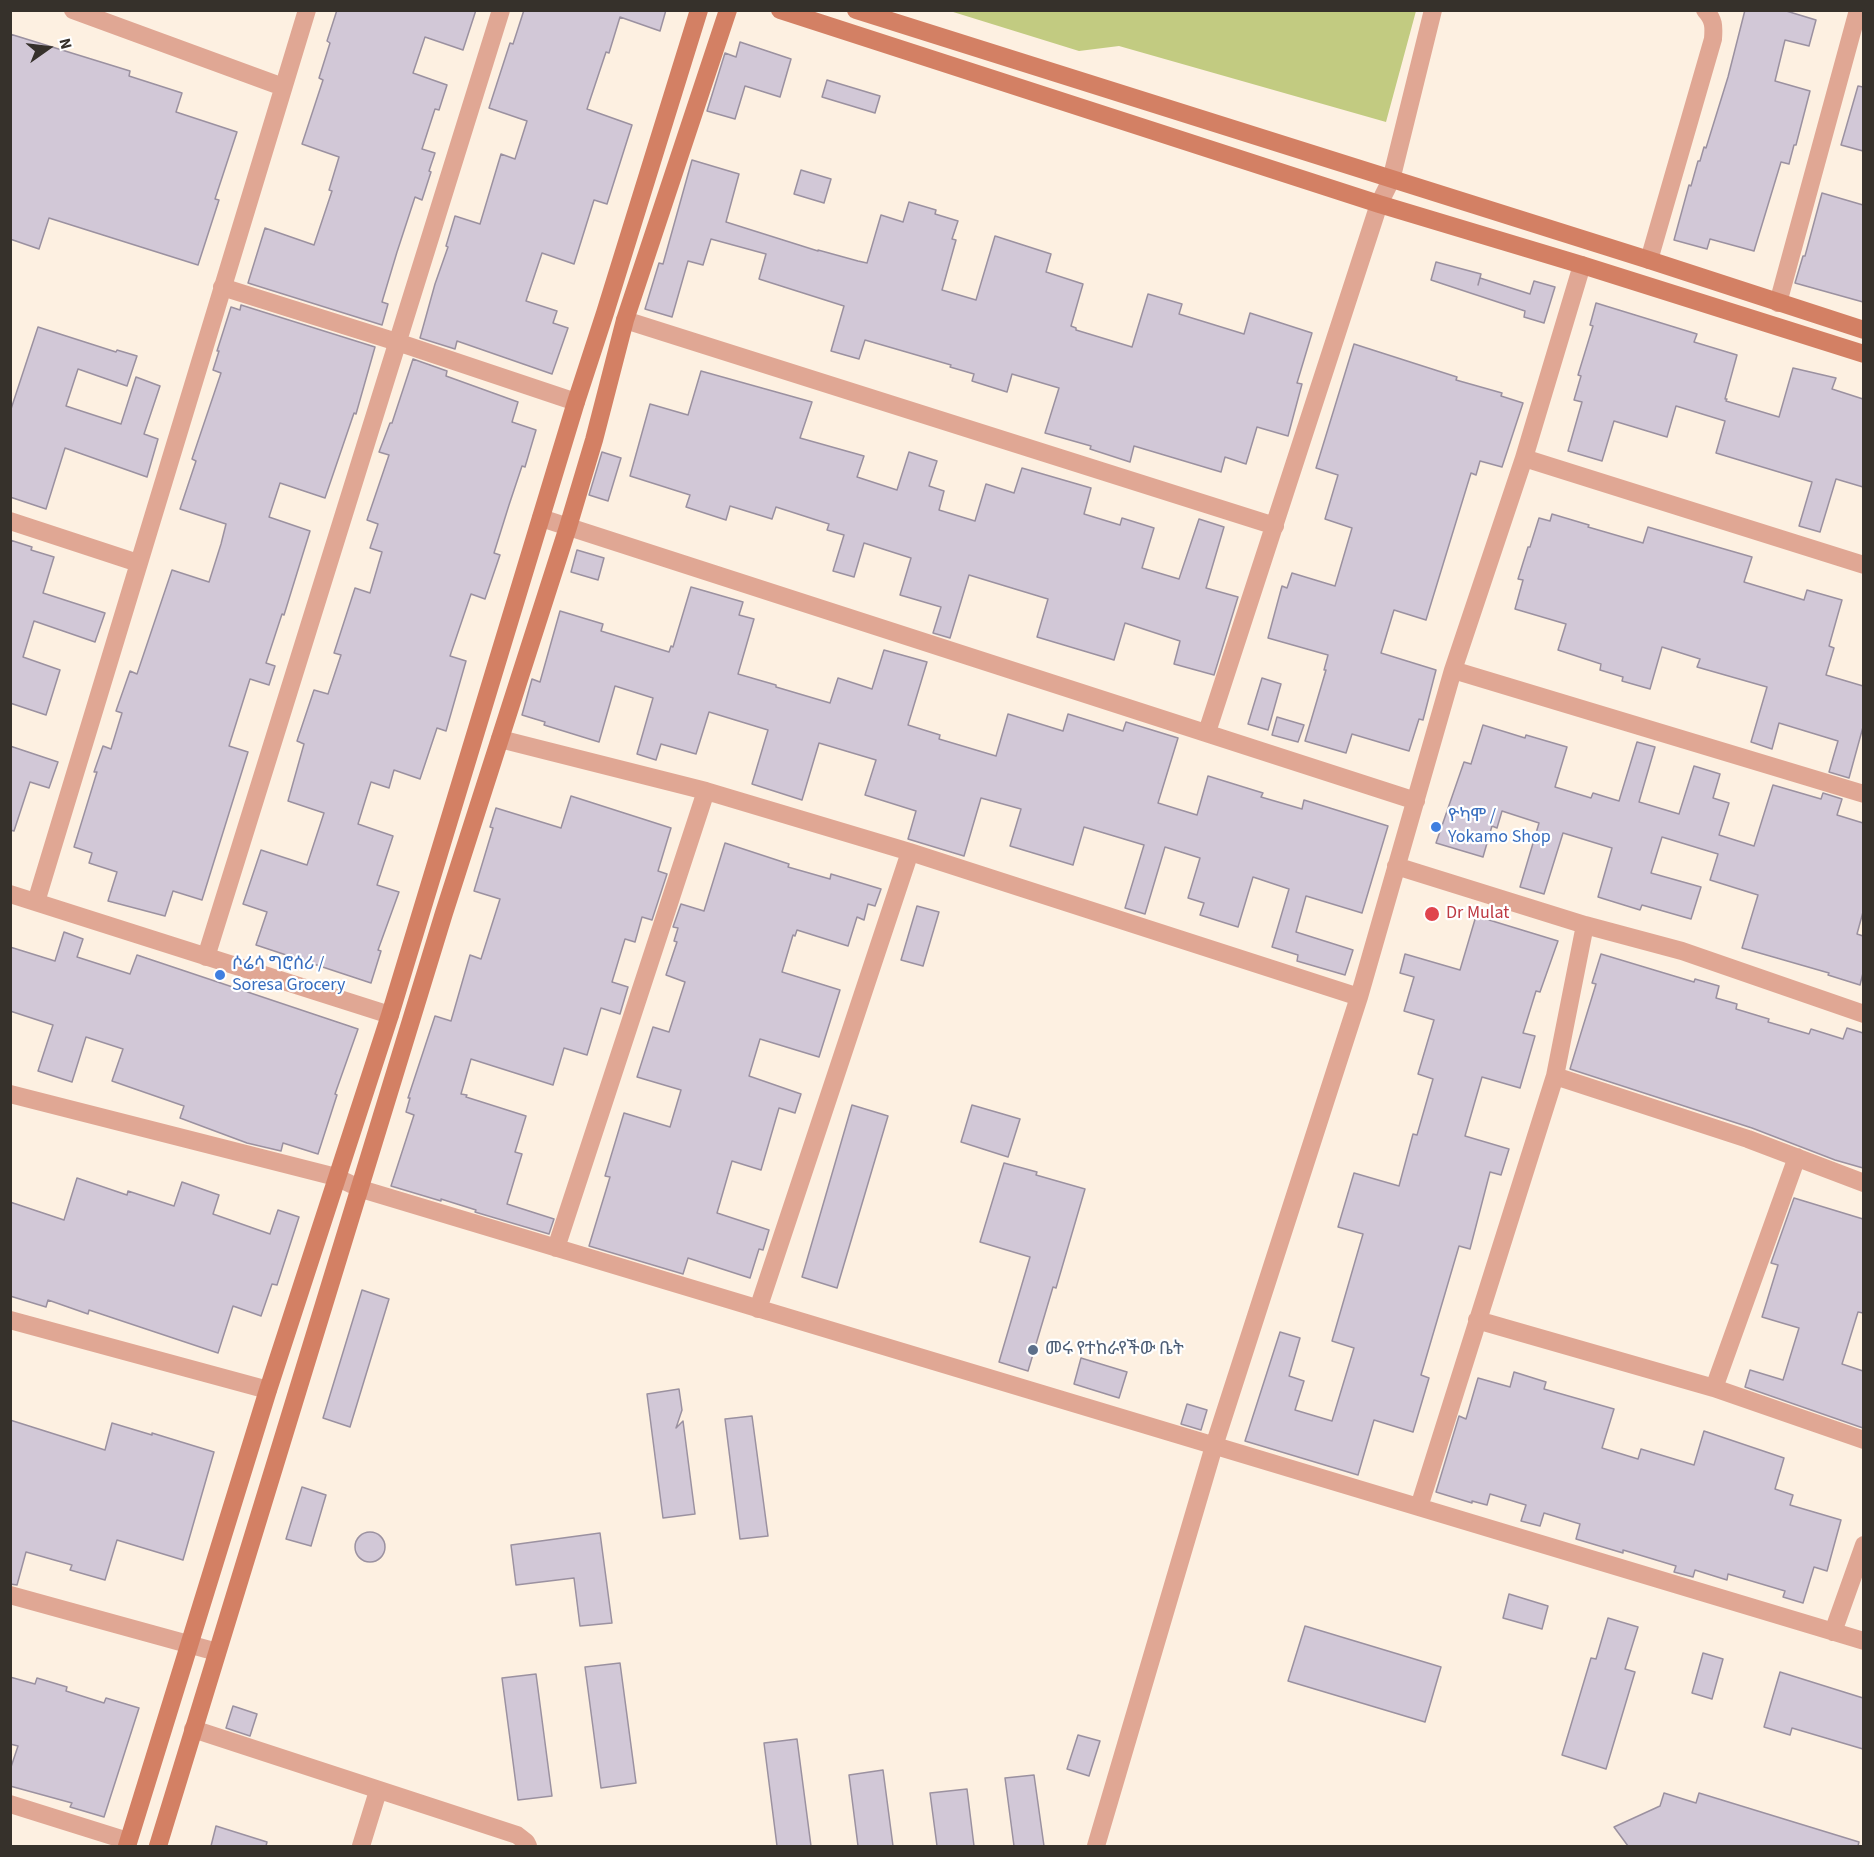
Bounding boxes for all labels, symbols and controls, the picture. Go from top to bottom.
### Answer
north arrow [18,18,78,78]
text: N [54,36,77,51]
place label: ዮካሞ / Yokamo Shop [1448,806,1551,848]
marker: ዮካሞ / Yokamo Shop [1429,820,1443,834]
place label: Dr Mulat [1446,903,1509,925]
marker: Dr Mulat [1423,905,1441,923]
place label: ሶሬሳ ግሮሰሪ / Soresa Grocery [232,954,345,996]
marker: ሶሬሳ ግሮሰሪ / Soresa Grocery [213,968,227,982]
place label: መሩ የተከራየችው ቤት [1045,1339,1184,1361]
marker: መሩ የተከራየችው ቤት [1026,1343,1040,1357]

